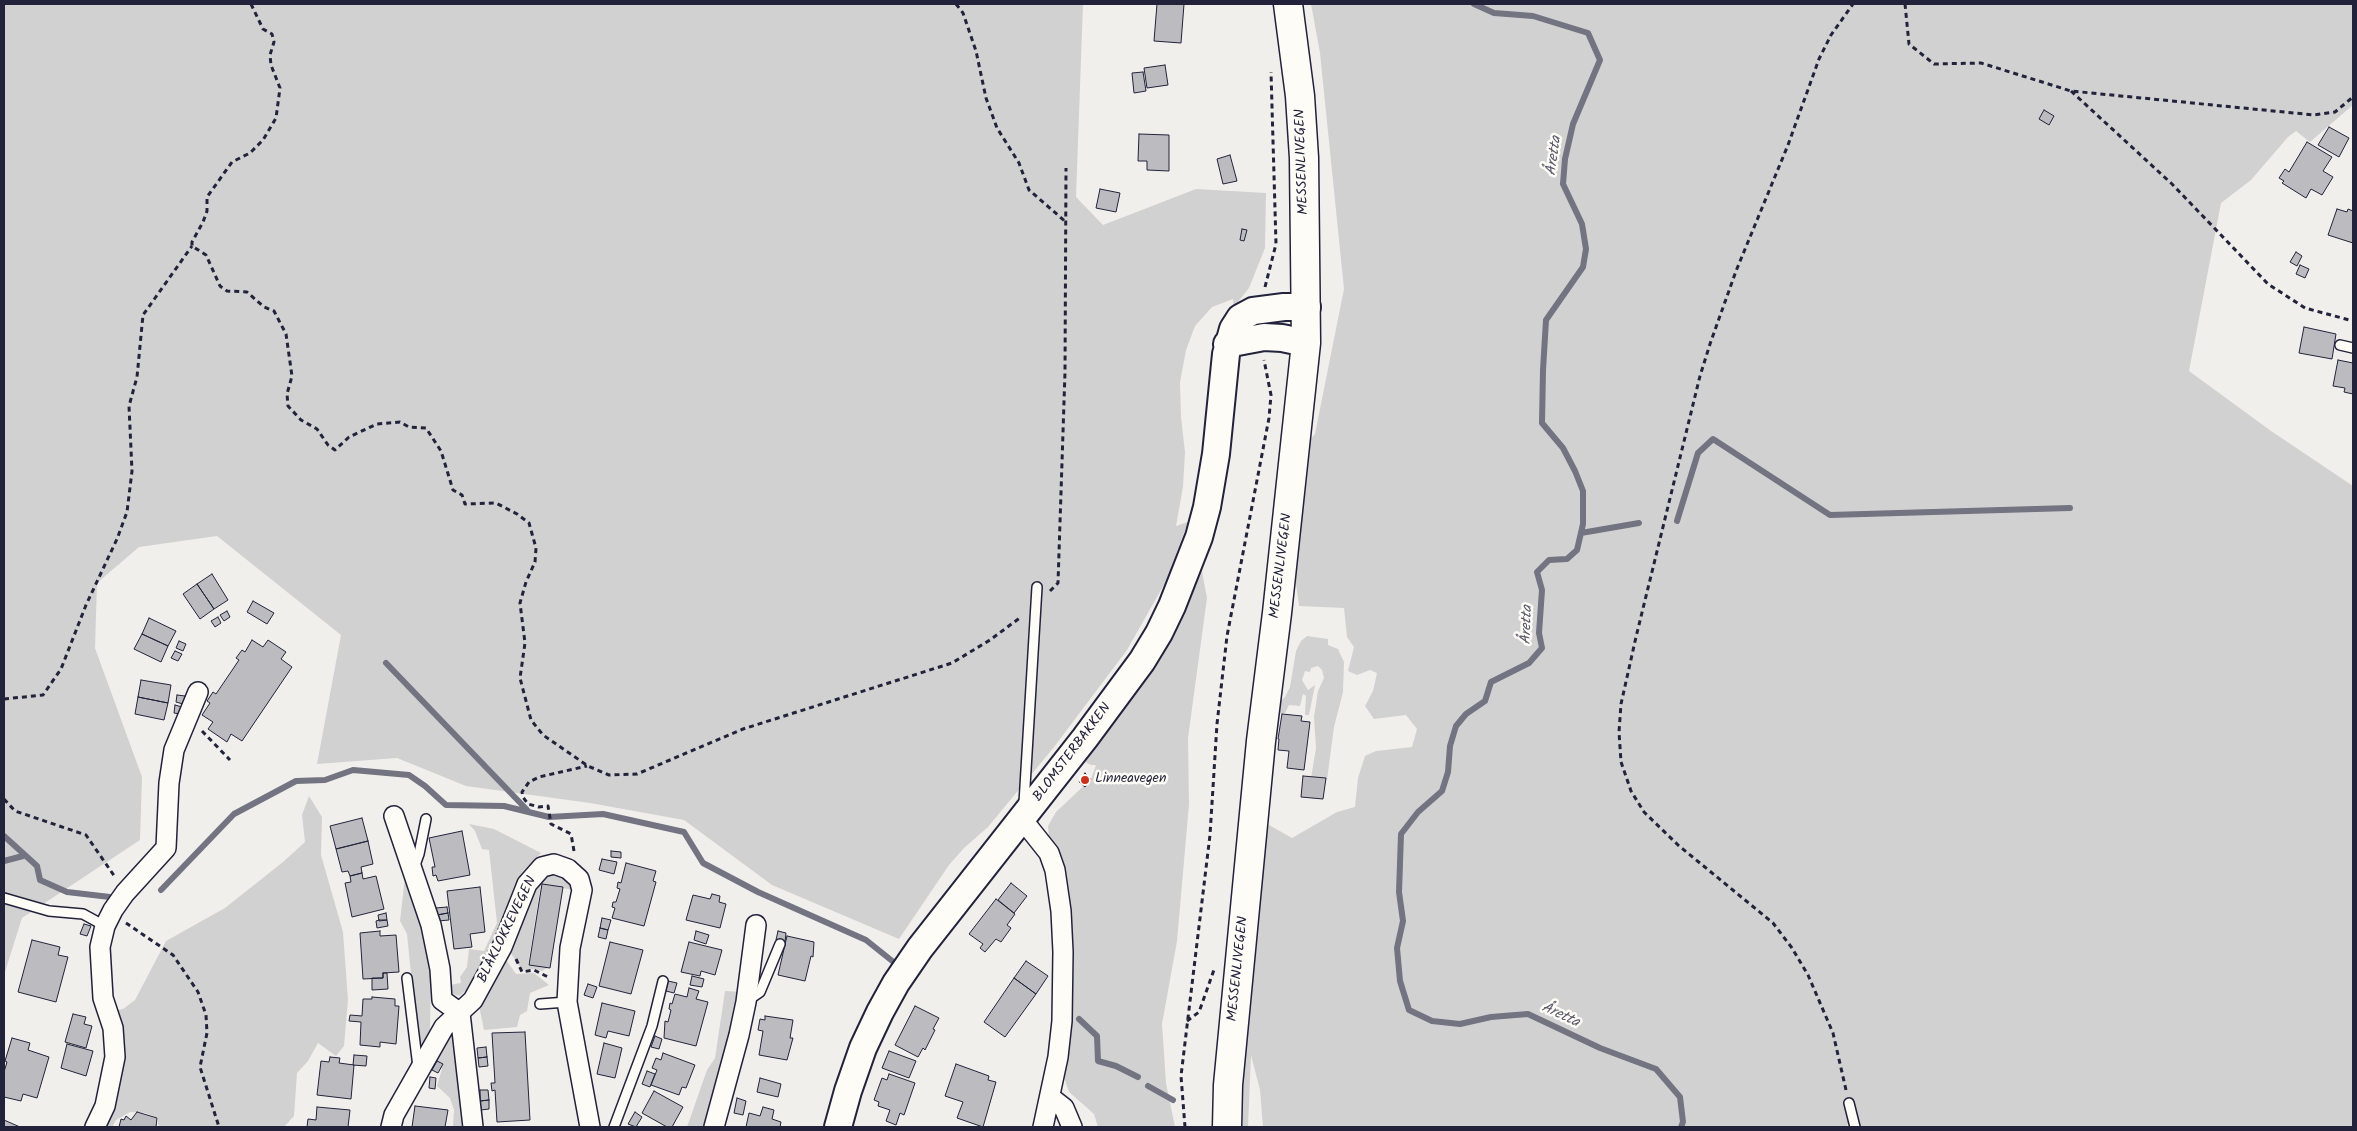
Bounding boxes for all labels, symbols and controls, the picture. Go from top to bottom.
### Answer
street label: MESSENLIVEGEN [1293,109,1313,215]
water label: Åretta [1543,135,1567,177]
street label: MESSENLIVEGEN [1267,513,1297,619]
water label: Åretta [1518,605,1538,645]
street label: BLOMSTERBAKKEN [1030,700,1116,806]
place label: Linneavegen [1095,772,1166,788]
marker: Linneavegen [1079,774,1091,786]
street label: BLÅKLOKKEVEGEN [475,874,541,986]
street label: MESSENLIVEGEN [1225,916,1253,1022]
water label: Åretta [1538,1000,1582,1032]

